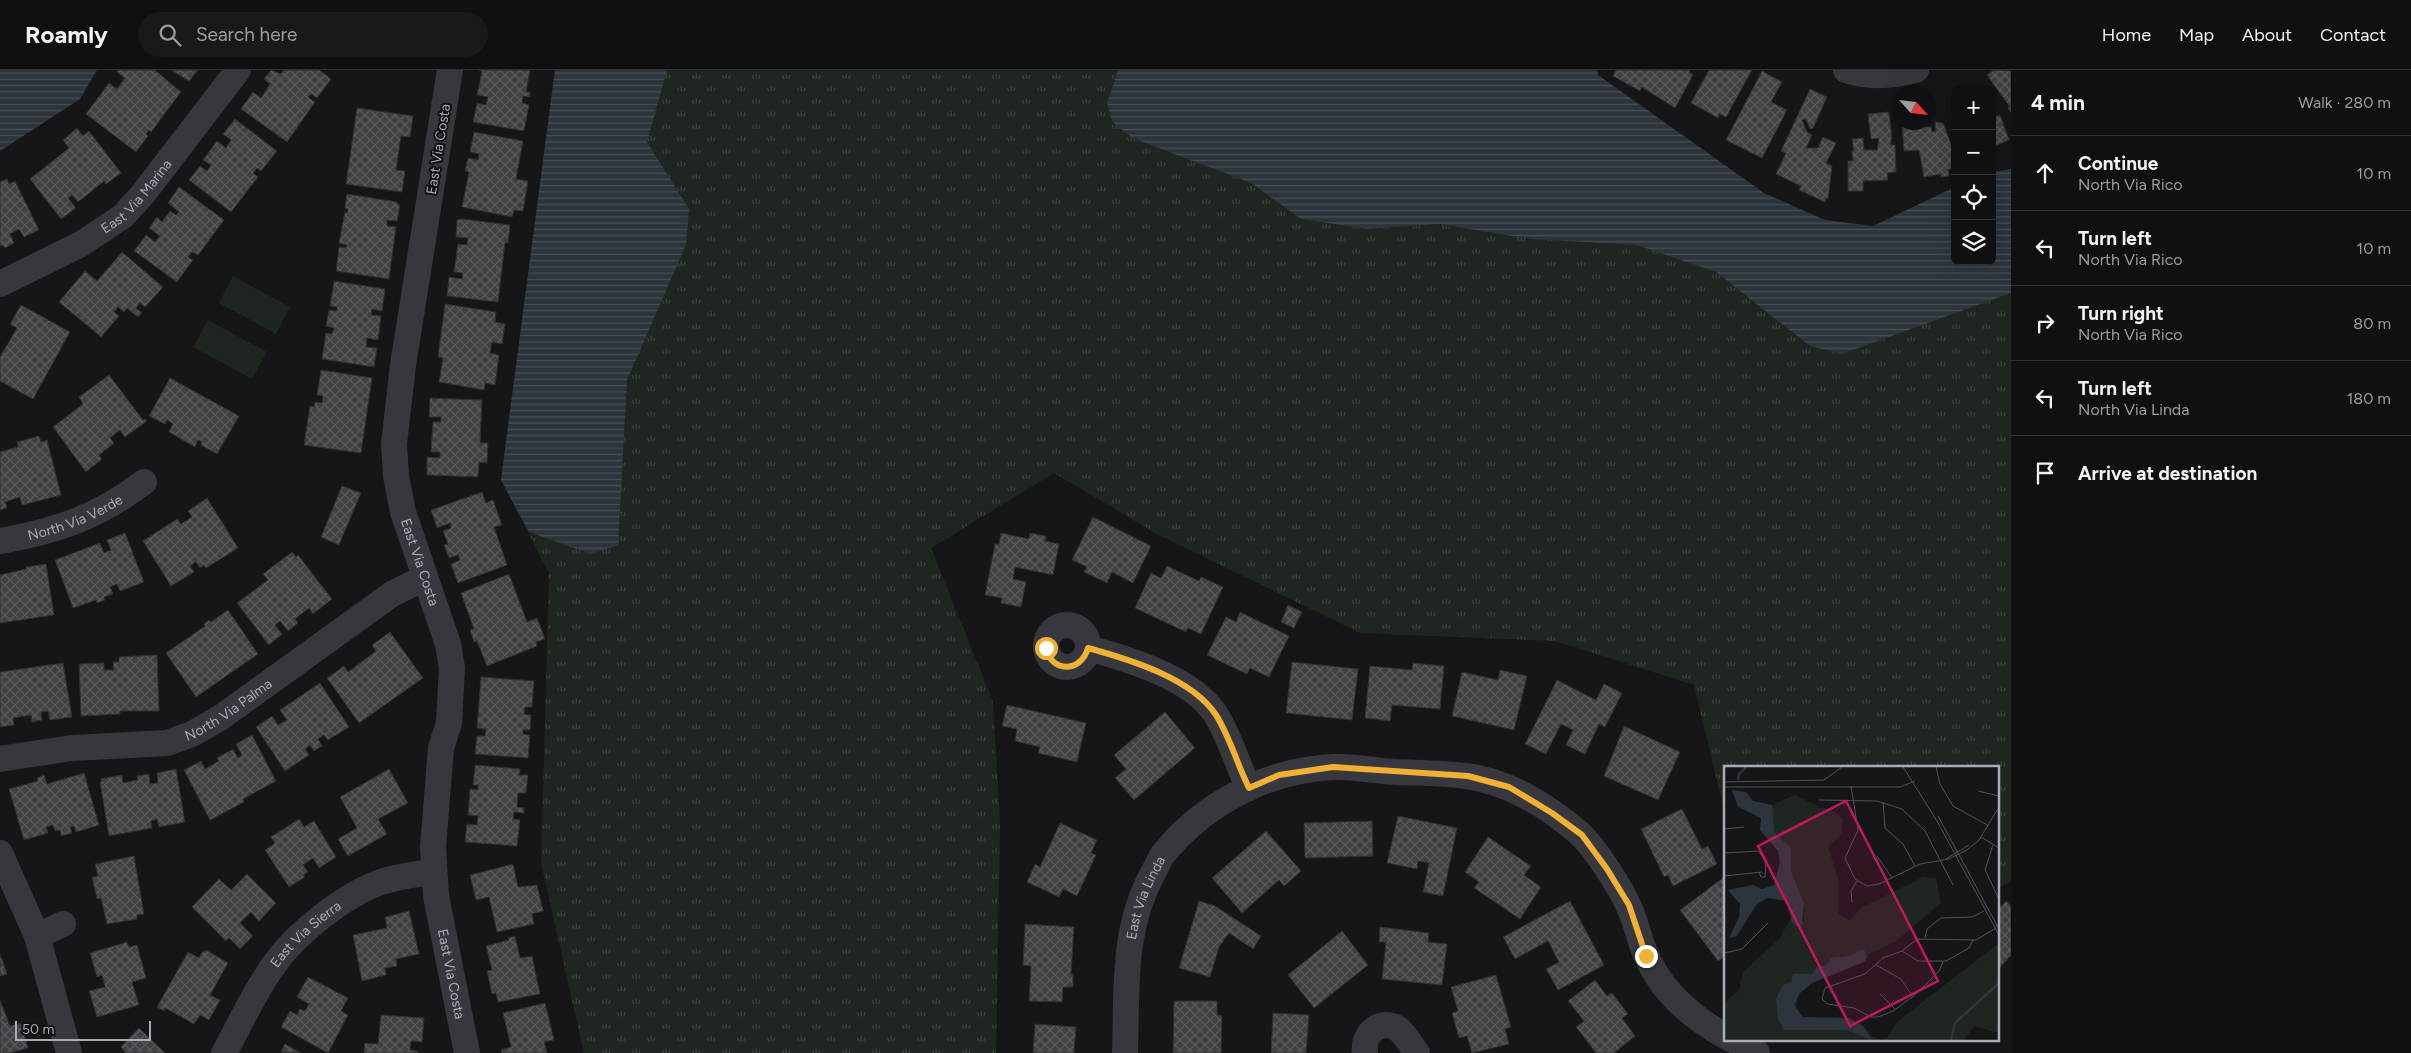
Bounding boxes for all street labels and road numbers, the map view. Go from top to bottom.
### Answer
street label: East Via Costa [423,103,454,196]
street label: East Via Marina [98,156,175,237]
street label: North Via Verde [26,491,126,544]
street label: East Via Costa [397,516,442,608]
street label: North Via Palma [183,675,275,745]
street label: East Via Linda [1123,853,1169,941]
street label: East Via Sierra [267,897,344,971]
street label: East Via Costa [434,928,468,1021]

